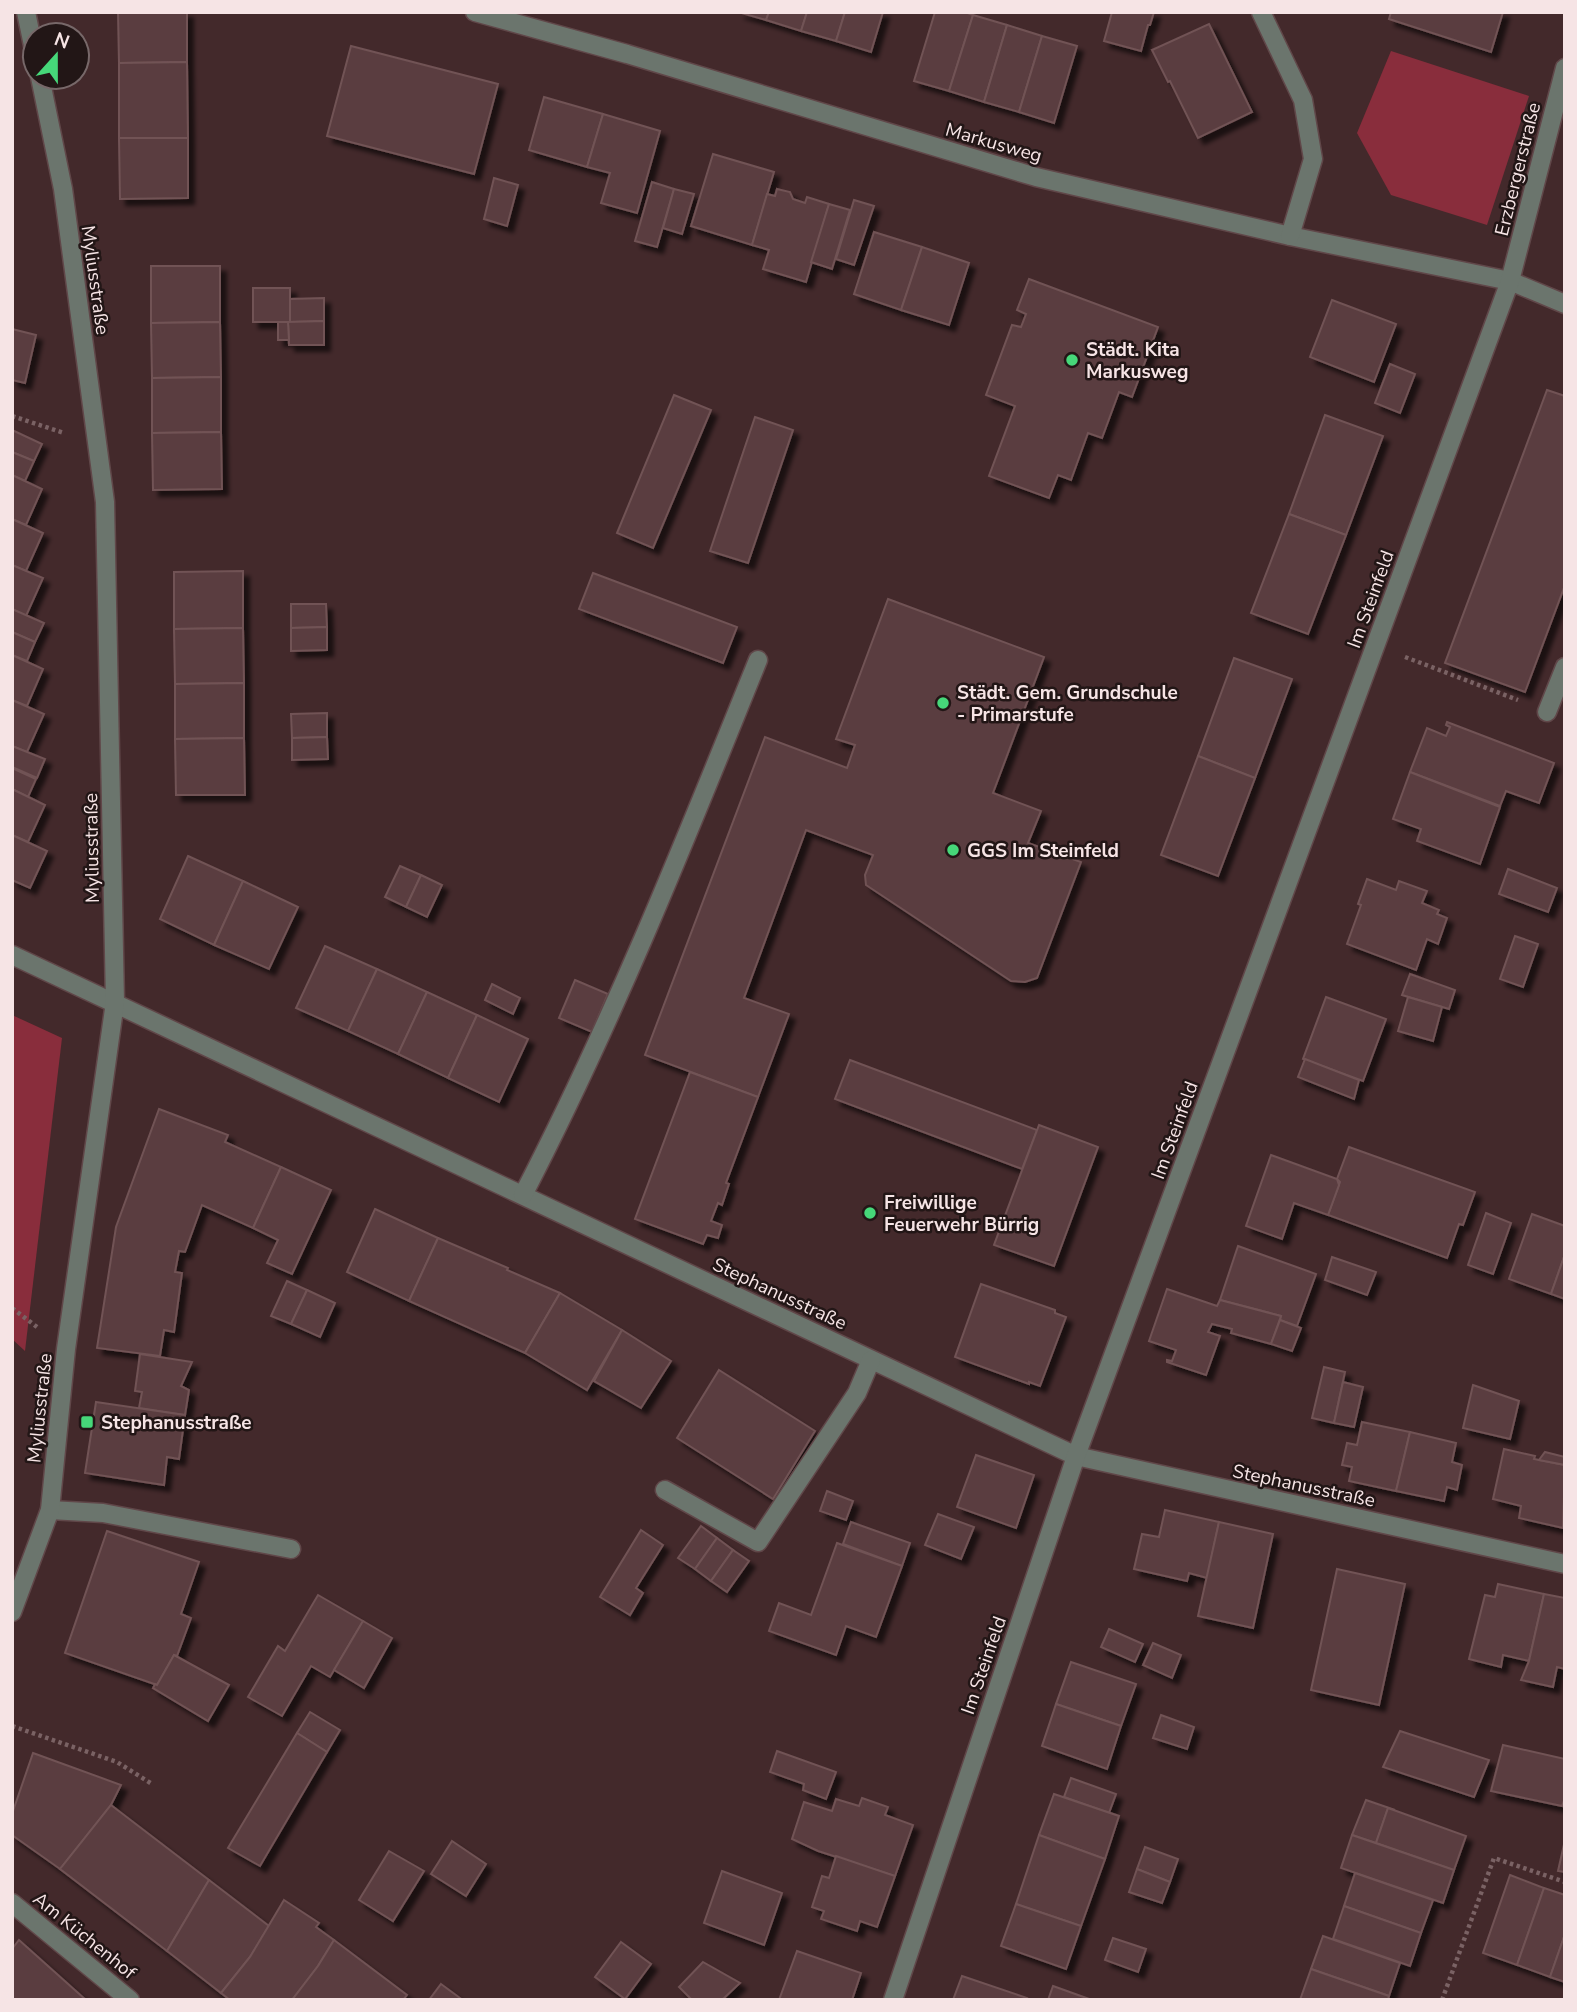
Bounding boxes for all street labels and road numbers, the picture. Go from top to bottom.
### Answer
street label: Erzbergerstraße [1489,100,1547,239]
street label: Markusweg [942,117,1045,169]
street label: Myliusstraße [74,224,116,336]
street label: Im Steinfeld [1341,547,1401,652]
street label: Myliusstraße [78,793,106,903]
street label: Im Steinfeld [1145,1078,1205,1183]
street label: Stephanusstraße [708,1251,851,1336]
street label: Myliusstraße [21,1352,59,1464]
street label: Stephanusstraße [1230,1458,1377,1514]
street label: Im Steinfeld [955,1613,1013,1718]
street label: Am Küchenhof [27,1886,142,1986]

